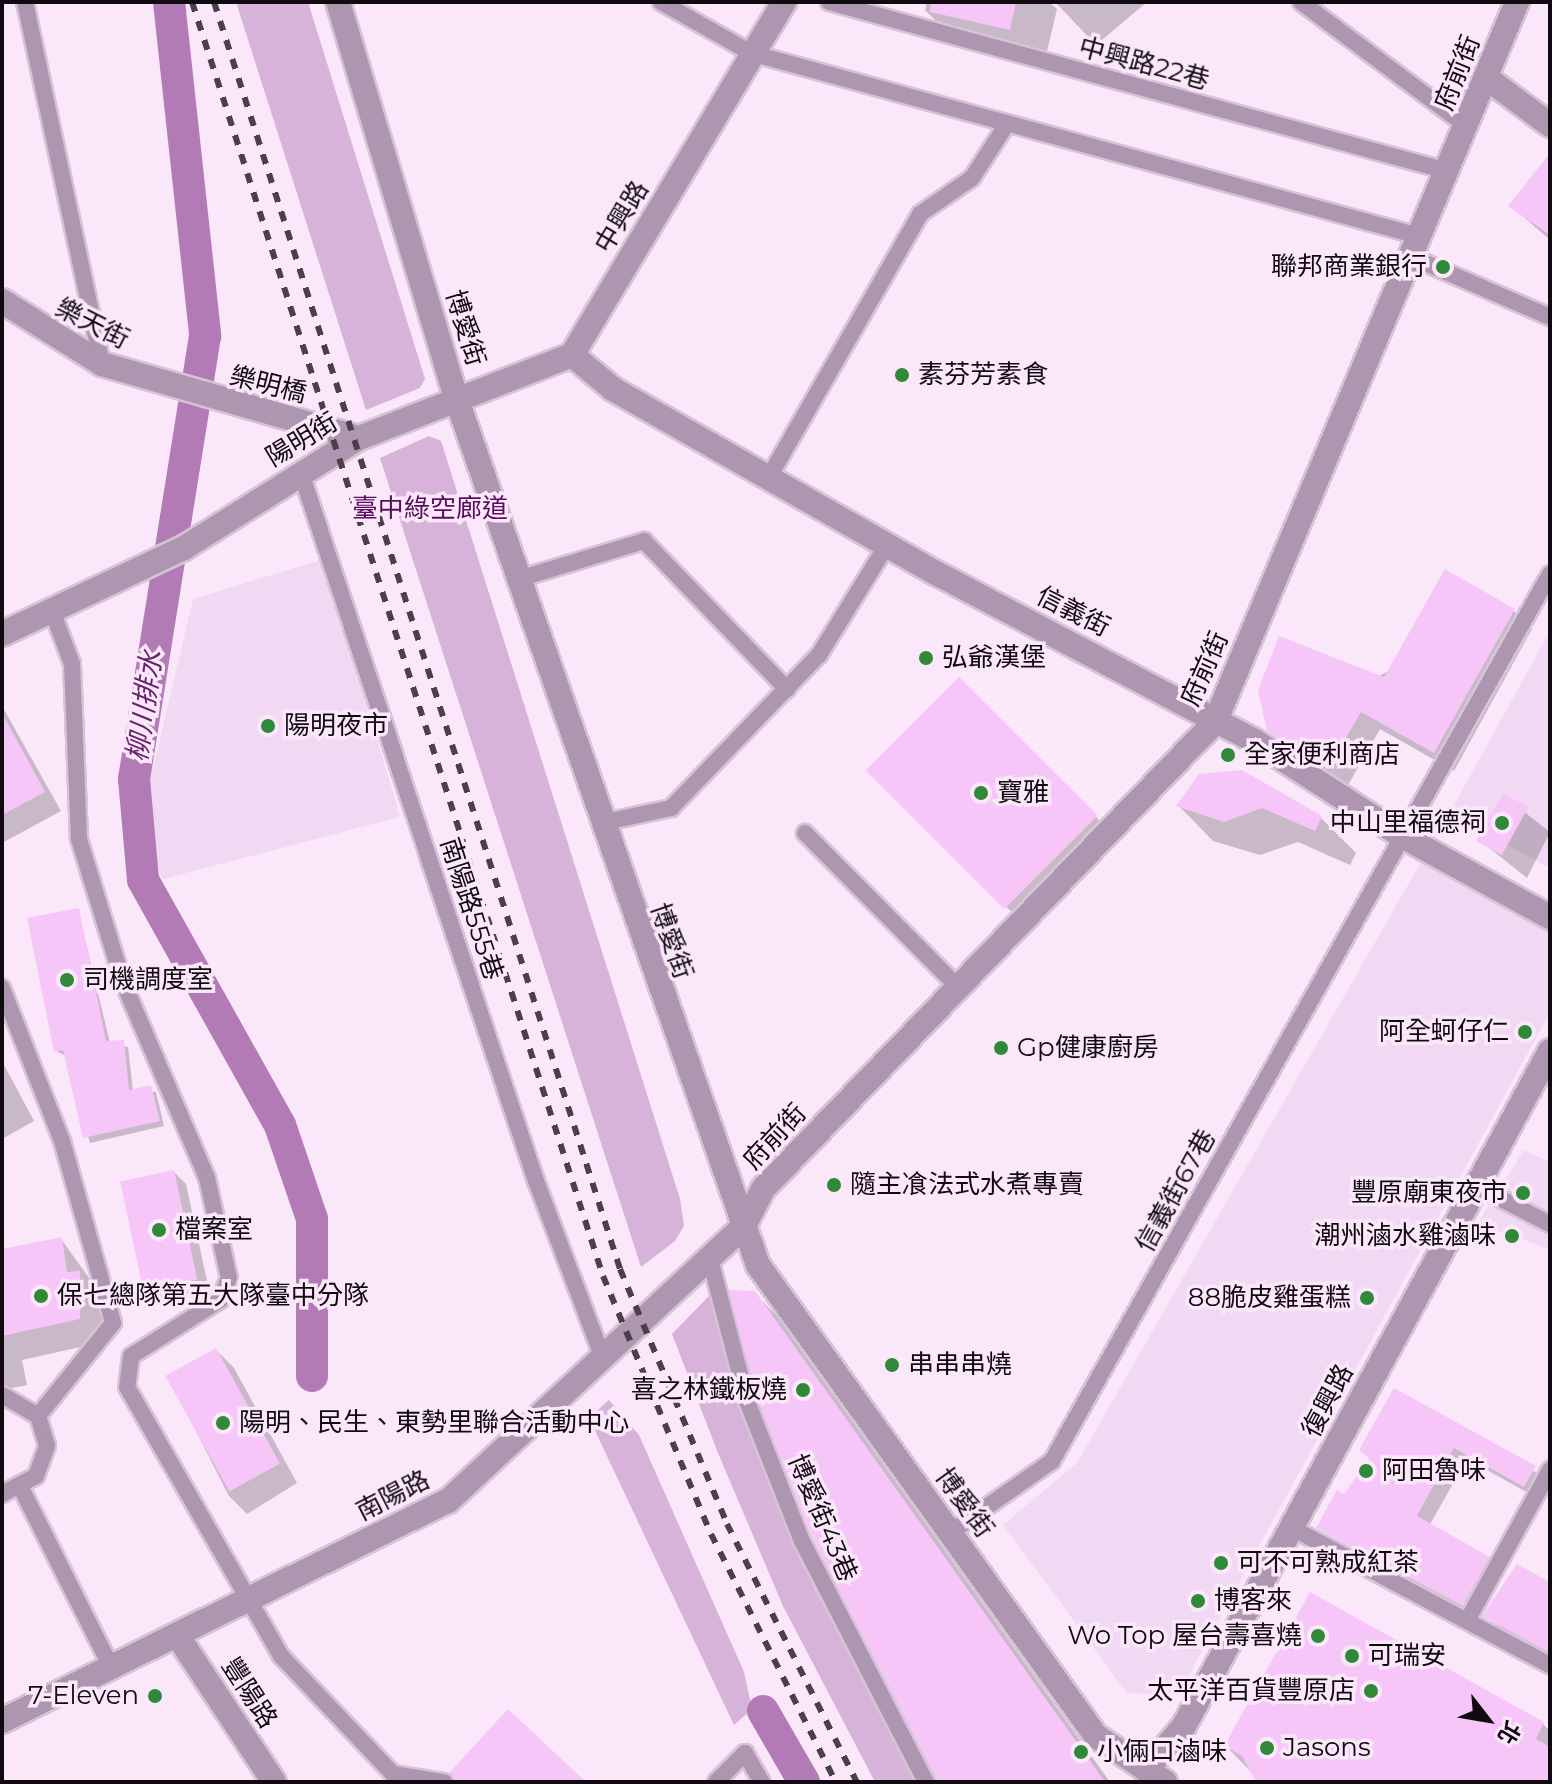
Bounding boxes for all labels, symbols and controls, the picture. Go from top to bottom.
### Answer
street label: 府前街 [1429,31,1487,115]
street label: 中興路22巷 [1075,32,1213,96]
street label: 中興路 [589,176,655,258]
place label: 聯邦商業銀行 [1271,251,1427,283]
marker: 聯邦商業銀行 [1434,258,1452,276]
street label: 博愛街 [439,286,491,370]
street label: 樂天街 [50,292,134,356]
place label: 素芬芳素食 [918,359,1048,391]
street label: 樂明橋 [226,360,310,410]
marker: 素芬芳素食 [893,366,911,384]
street label: 陽明街 [261,407,343,473]
park label: 臺中綠空廊道 [352,493,508,525]
street label: 信義街 [1031,580,1115,644]
street label: 府前街 [1175,627,1235,711]
place label: 弘爺漢堡 [942,642,1046,674]
water label: 柳川排水 [120,648,168,764]
marker: 弘爺漢堡 [917,649,935,667]
place label: 陽明夜市 [284,710,388,742]
marker: 陽明夜市 [259,717,277,735]
place label: 全家便利商店 [1244,739,1400,771]
marker: 全家便利商店 [1219,746,1237,764]
place label: 寶雅 [997,777,1049,809]
marker: 寶雅 [972,784,990,802]
place label: 中山里福德祠 [1330,807,1486,839]
marker: 中山里福德祠 [1493,814,1511,832]
street label: 南陽路555巷 [433,834,509,984]
street label: 博愛街 [644,899,698,983]
place label: 司機調度室 [83,964,213,996]
marker: 司機調度室 [58,971,76,989]
place label: 阿全蚵仔仁 [1379,1016,1509,1048]
marker: 阿全蚵仔仁 [1516,1023,1534,1041]
place label: Gp健康廚房 [1017,1032,1159,1064]
marker: Gp健康廚房 [992,1039,1010,1057]
street label: 府前街 [737,1098,813,1176]
street label: 信義街67巷 [1130,1124,1222,1258]
place label: 隨主飡法式水煮專賣 [850,1169,1084,1201]
marker: 隨主飡法式水煮專賣 [825,1176,843,1194]
place label: 豐原廟東夜市 [1351,1177,1507,1209]
marker: 豐原廟東夜市 [1514,1184,1532,1202]
place label: 檔案室 [175,1214,253,1246]
place label: 潮州滷水雞滷味 [1314,1220,1496,1252]
marker: 檔案室 [150,1221,168,1239]
marker: 潮州滷水雞滷味 [1503,1227,1521,1245]
place label: 保七總隊第五大隊臺中分隊 [57,1280,369,1312]
place label: 88脆皮雞蛋糕 [1188,1282,1351,1314]
marker: 保七總隊第五大隊臺中分隊 [32,1287,50,1305]
marker: 88脆皮雞蛋糕 [1358,1289,1376,1307]
place label: 串串串燒 [908,1349,1012,1381]
marker: 串串串燒 [883,1356,901,1374]
street label: 復興路 [1296,1359,1360,1443]
place label: 喜之林鐵板燒 [631,1374,787,1406]
marker: 喜之林鐵板燒 [794,1381,812,1399]
place label: 陽明、民生、東勢里聯合活動中心 [239,1407,629,1439]
marker: 陽明、民生、東勢里聯合活動中心 [214,1414,232,1432]
street label: 博愛街43巷 [781,1450,863,1586]
place label: 阿田魯味 [1382,1455,1486,1487]
street label: 博愛街 [928,1462,1000,1544]
marker: 阿田魯味 [1357,1462,1375,1480]
street label: 南陽路 [351,1464,435,1528]
place label: 可不可熟成紅茶 [1237,1547,1419,1579]
marker: 可不可熟成紅茶 [1212,1554,1230,1572]
place label: 博客來 [1214,1585,1292,1617]
marker: 博客來 [1189,1592,1207,1610]
place label: Wo Top 屋台壽喜燒 [1067,1620,1302,1652]
marker: Wo Top 屋台壽喜燒 [1309,1627,1327,1645]
place label: 可瑞安 [1368,1640,1446,1672]
marker: 可瑞安 [1343,1647,1361,1665]
street label: 豐陽路 [215,1652,283,1734]
place label: 太平洋百貨豐原店 [1147,1675,1355,1707]
place label: 7-Eleven [28,1680,139,1712]
north arrow [1448,1680,1528,1760]
marker: 太平洋百貨豐原店 [1362,1682,1380,1700]
marker: 7-Eleven [146,1687,164,1705]
text: 北 [1492,1716,1526,1749]
place label: Jasons [1283,1732,1371,1764]
place label: 小倆口滷味 [1097,1736,1227,1768]
marker: Jasons [1258,1739,1276,1757]
marker: 小倆口滷味 [1072,1743,1090,1761]

